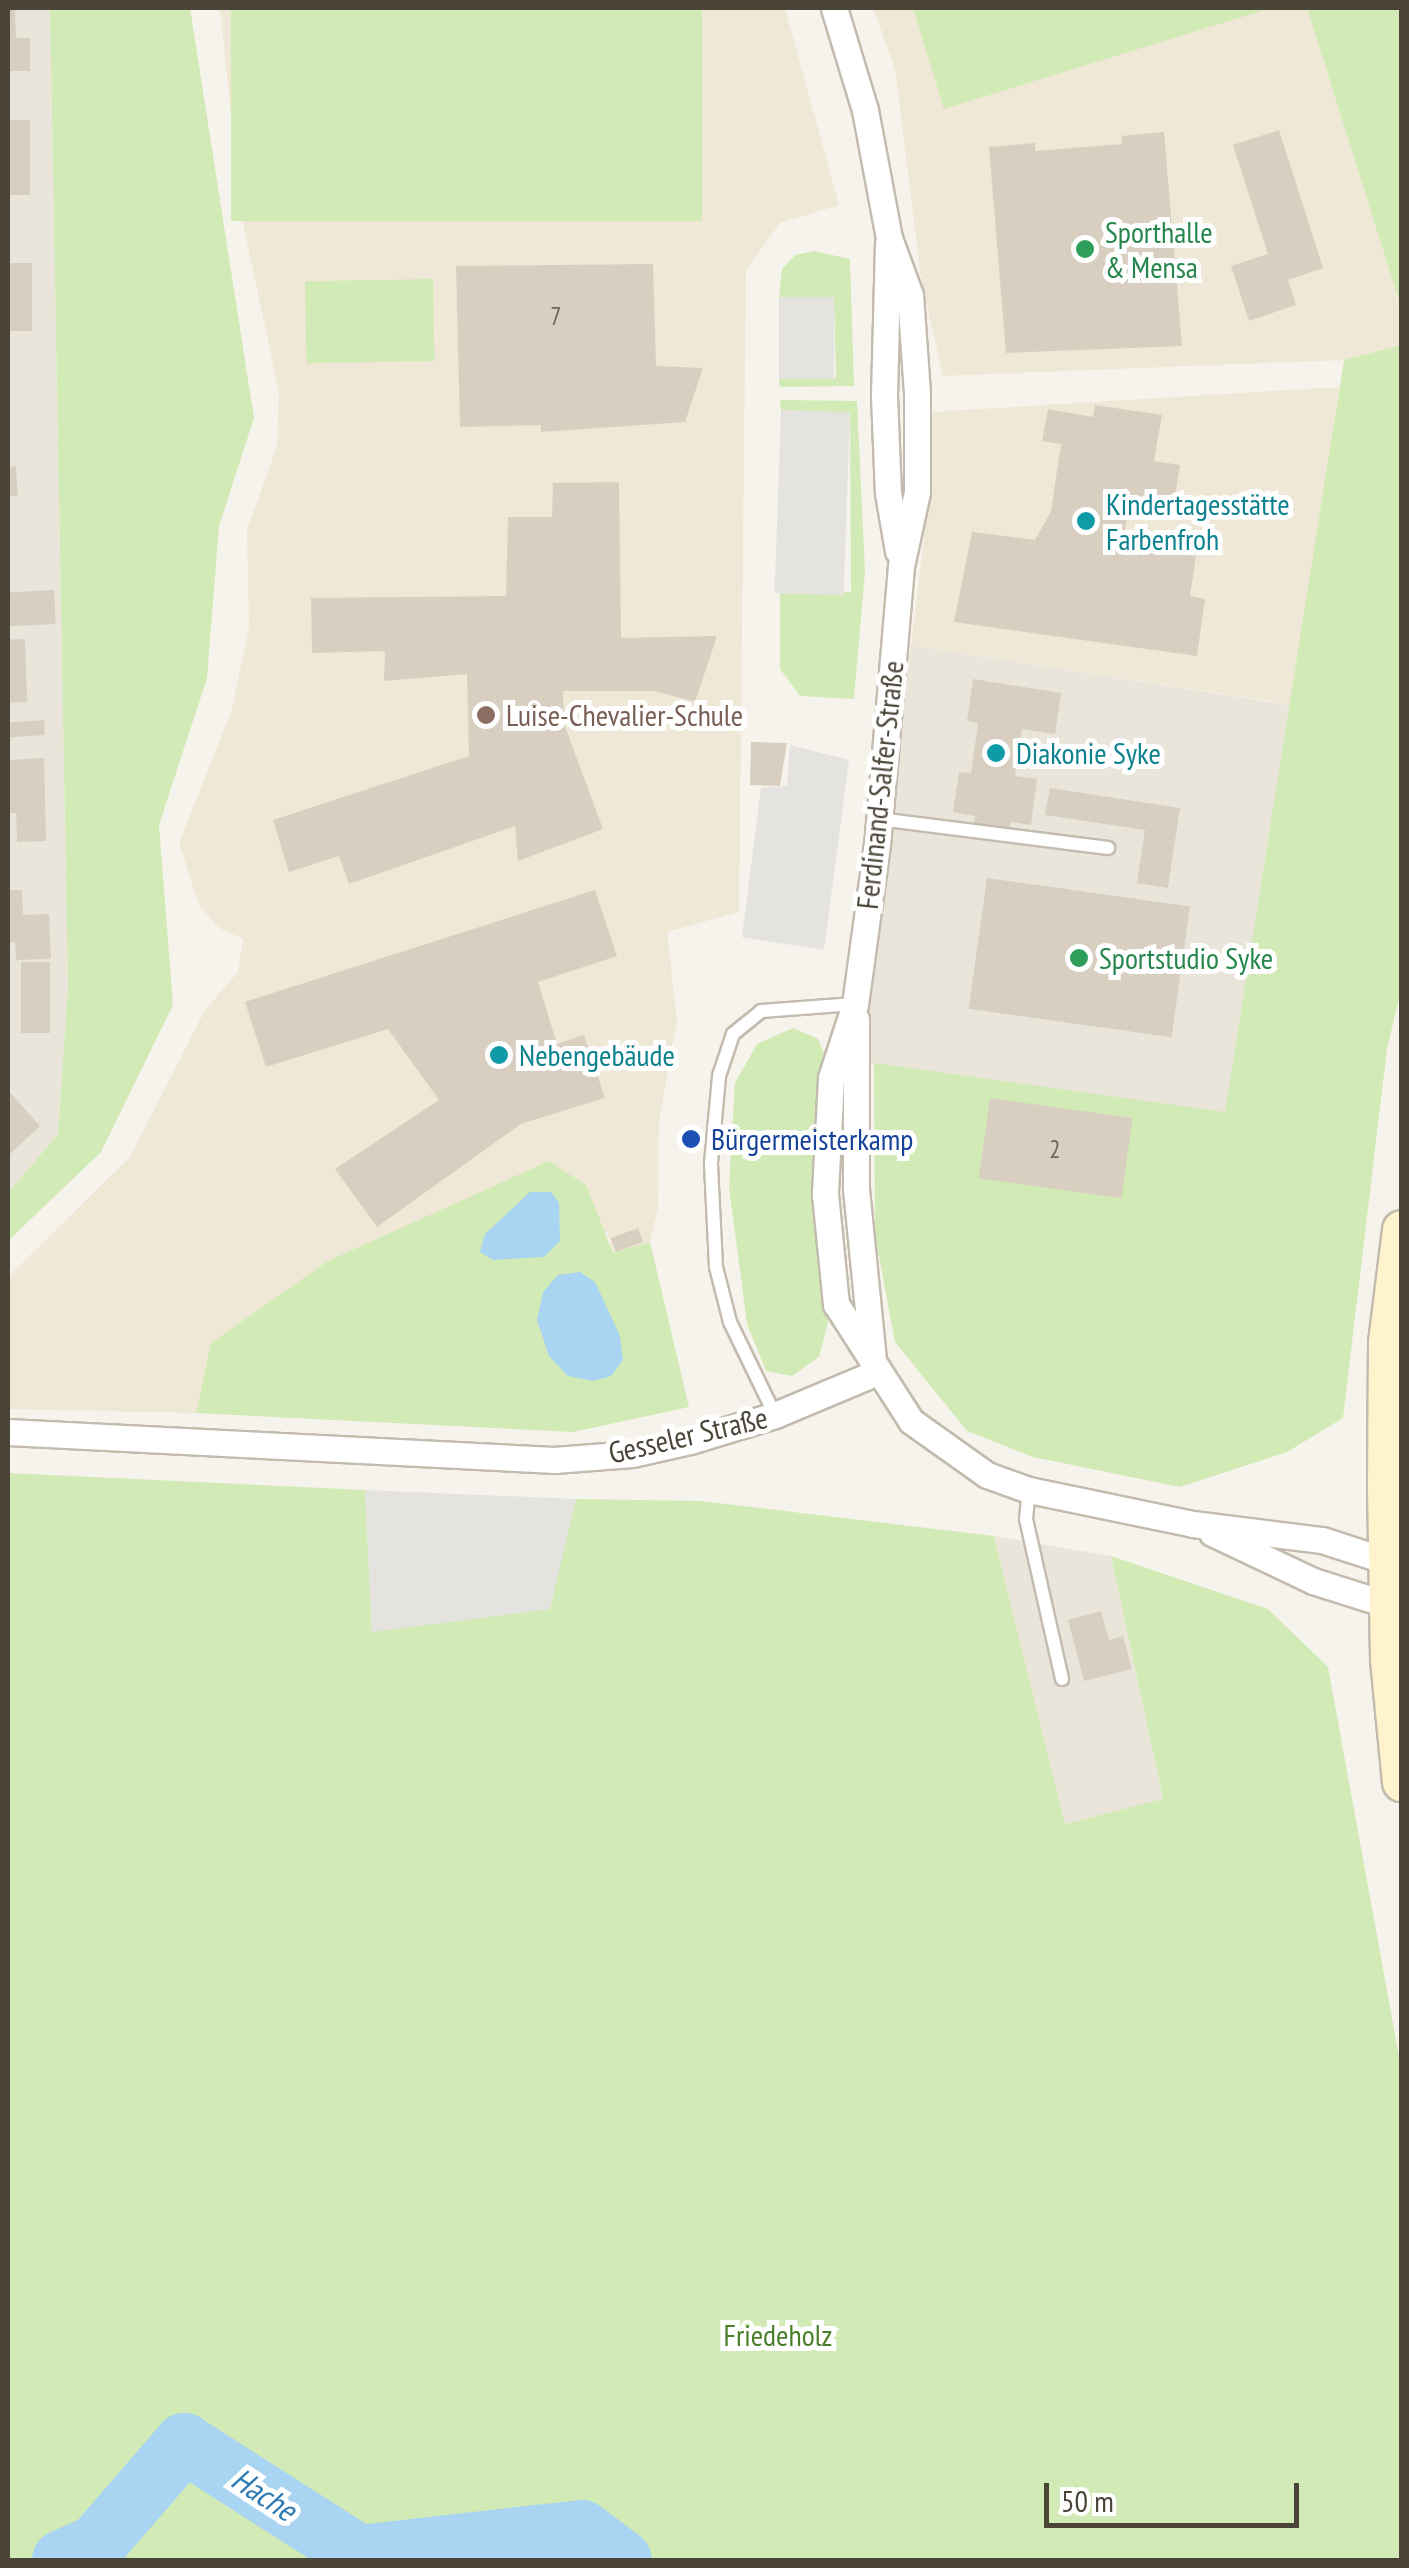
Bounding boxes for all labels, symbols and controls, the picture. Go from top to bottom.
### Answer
place label: Sporthalle & Mensa [1105,214,1213,284]
marker: Sporthalle & Mensa [1074,238,1096,260]
house number: 7 [550,301,562,331]
place label: Kindertagesstätte Farbenfroh [1106,486,1290,556]
marker: Kindertagesstätte Farbenfroh [1075,510,1097,532]
street label: Ferdinand-Salfer-Straße [849,659,911,911]
place label: Luise-Chevalier-Schule [506,697,743,733]
marker: Luise-Chevalier-Schule [475,704,497,726]
place label: Diakonie Syke [1016,735,1161,771]
marker: Diakonie Syke [985,742,1007,764]
place label: Sportstudio Syke [1099,940,1273,976]
marker: Sportstudio Syke [1068,947,1090,969]
place label: Nebengebäude [519,1037,675,1073]
marker: Nebengebäude [488,1044,510,1066]
place label: Bürgermeisterkamp [711,1121,913,1157]
marker: Bürgermeisterkamp [680,1128,702,1150]
house number: 2 [1049,1134,1061,1164]
street label: Gesseler Straße [605,1399,771,1471]
park label: Friedeholz [724,2317,832,2353]
water label: Hache [225,2459,303,2529]
scale bar [1049,2463,1304,2525]
text: 50 m [1061,2481,1114,2520]

